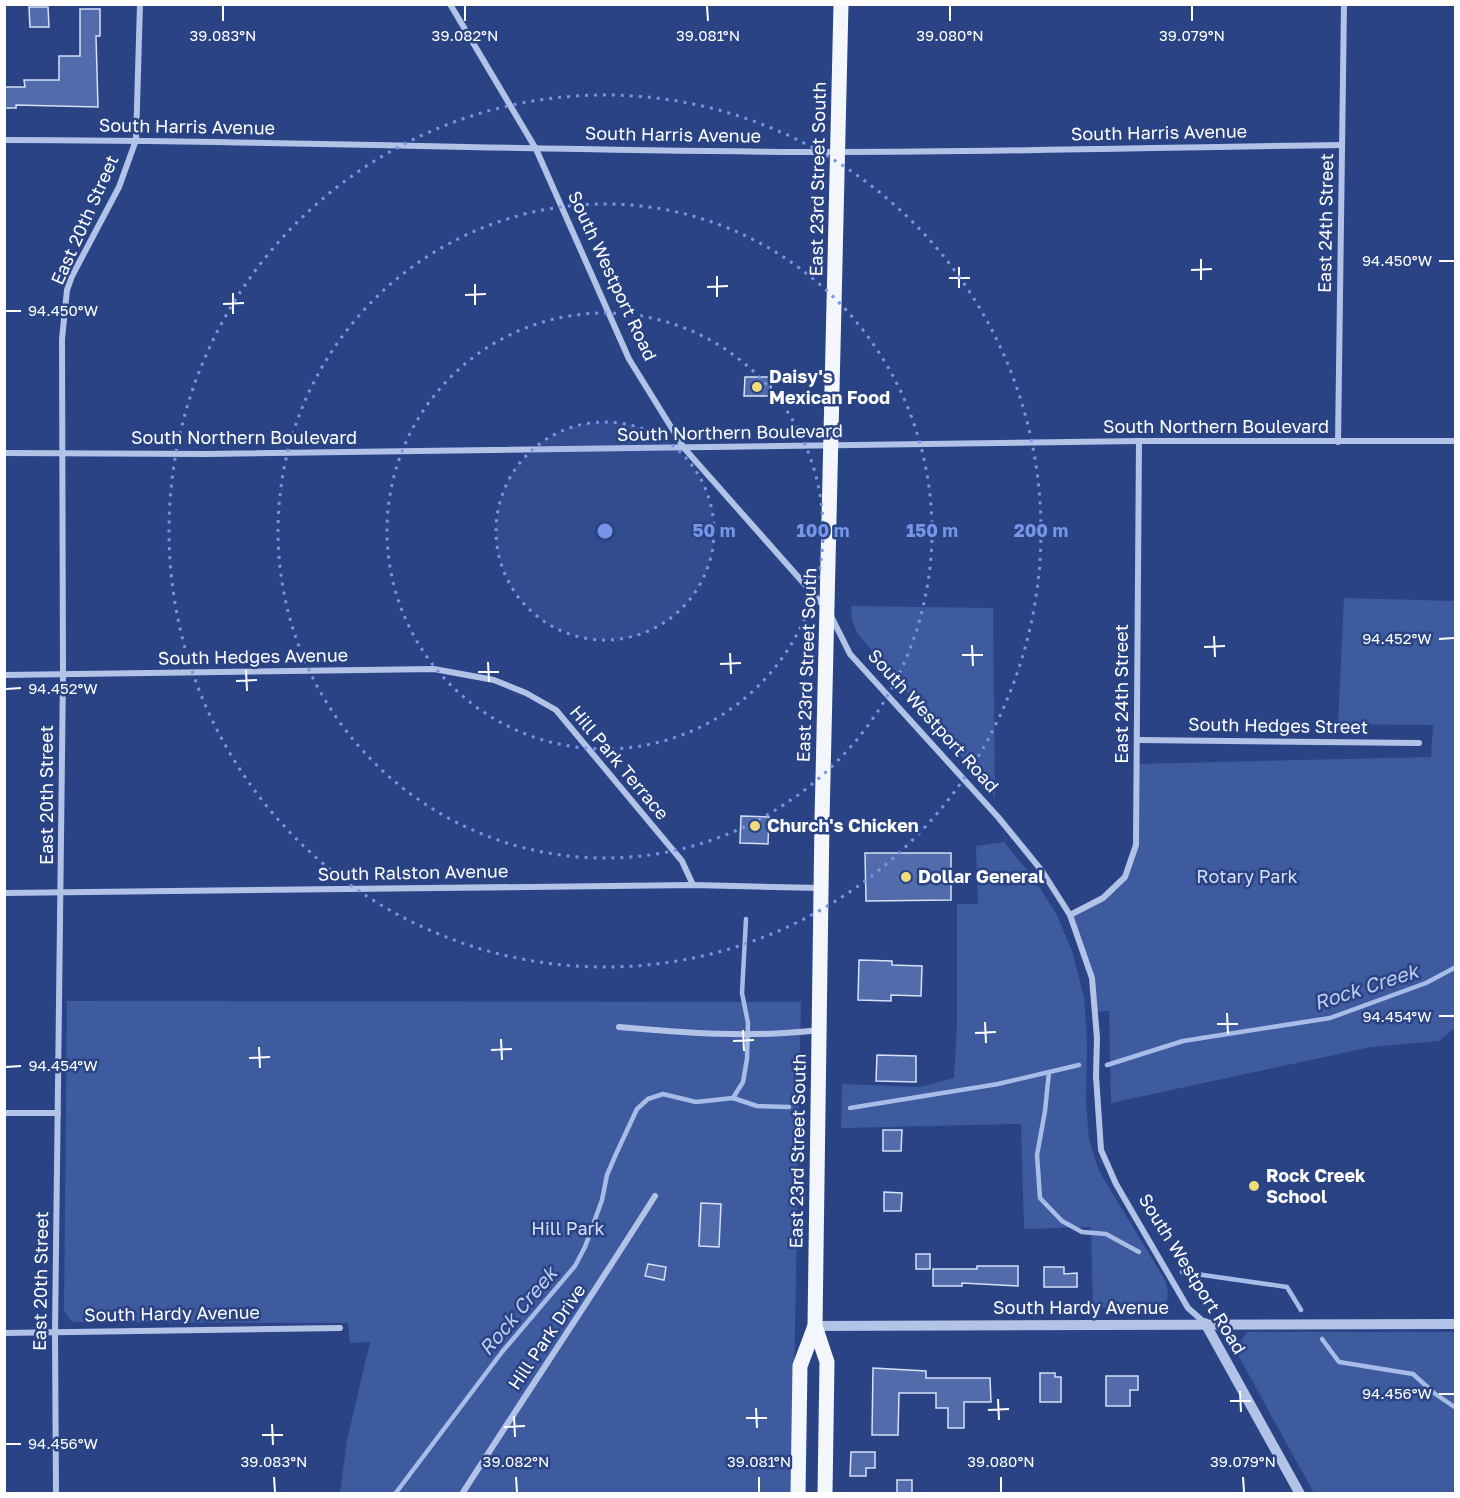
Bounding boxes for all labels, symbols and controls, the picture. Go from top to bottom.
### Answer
text: 39.083°N [190,26,256,44]
text: 39.082°N [432,26,498,44]
text: 39.081°N [676,26,740,44]
text: 39.080°N [916,26,984,44]
text: 39.079°N [1159,26,1225,44]
street label: East 23rd Street South [804,81,830,277]
street label: South Harris Avenue [99,113,275,139]
street label: South Harris Avenue [1071,119,1247,145]
street label: South Harris Avenue [585,121,761,147]
street label: East 20th Street [46,151,123,288]
street label: East 24th Street [1313,153,1337,293]
street label: South Westport Road [564,187,662,364]
text: 94.450°W [1362,251,1432,269]
text: 94.450°W [28,301,98,319]
place label: Daisy's Mexican Food [769,365,890,408]
marker: Daisy's Mexican Food [750,380,764,394]
street label: South Northern Boulevard [1103,415,1329,437]
street label: South Northern Boulevard [617,419,843,445]
street label: South Northern Boulevard [131,426,357,448]
text: 50 m [693,519,735,541]
text: 100 m [797,519,849,541]
text: 150 m [906,519,958,541]
text: 200 m [1014,519,1068,541]
centre of rings [595,521,615,541]
street label: East 23rd Street South [792,567,820,763]
street label: East 24th Street [1110,624,1132,764]
text: 94.452°W [1362,629,1432,647]
street label: South Hedges Avenue [158,643,348,669]
street label: South Westport Road [864,644,1004,796]
text: 94.452°W [28,679,98,697]
street label: Hill Park Terrace [566,701,674,824]
street label: South Hedges Street [1188,712,1368,738]
street label: East 20th Street [35,725,57,865]
place label: Church's Chicken [767,814,919,836]
marker: Church's Chicken [748,819,762,833]
street label: South Ralston Avenue [317,859,508,885]
place label: Dollar General [918,865,1044,887]
park label: Rotary Park [1196,865,1298,887]
marker: Dollar General [899,870,913,884]
water label: Rock Creek [1310,957,1423,1014]
text: 94.454°W [1362,1007,1432,1025]
street label: East 23rd Street South [784,1053,810,1249]
text: 94.454°W [28,1056,98,1074]
place label: Rock Creek School [1266,1164,1366,1207]
marker: Rock Creek School [1247,1179,1261,1193]
street label: South Westport Road [1135,1189,1251,1358]
street label: East 20th Street [28,1211,52,1351]
park label: Hill Park [531,1217,605,1239]
water label: Rock Creek [473,1259,563,1360]
street label: Hill Park Drive [503,1279,590,1393]
street label: South Hardy Avenue [993,1296,1169,1318]
street label: South Hardy Avenue [84,1300,260,1326]
text: 94.456°W [1362,1384,1432,1402]
text: 94.456°W [28,1434,98,1452]
text: 39.083°N [241,1452,307,1470]
text: 39.082°N [483,1452,549,1470]
text: 39.081°N [727,1452,791,1470]
text: 39.080°N [967,1452,1035,1470]
text: 39.079°N [1210,1452,1276,1470]

